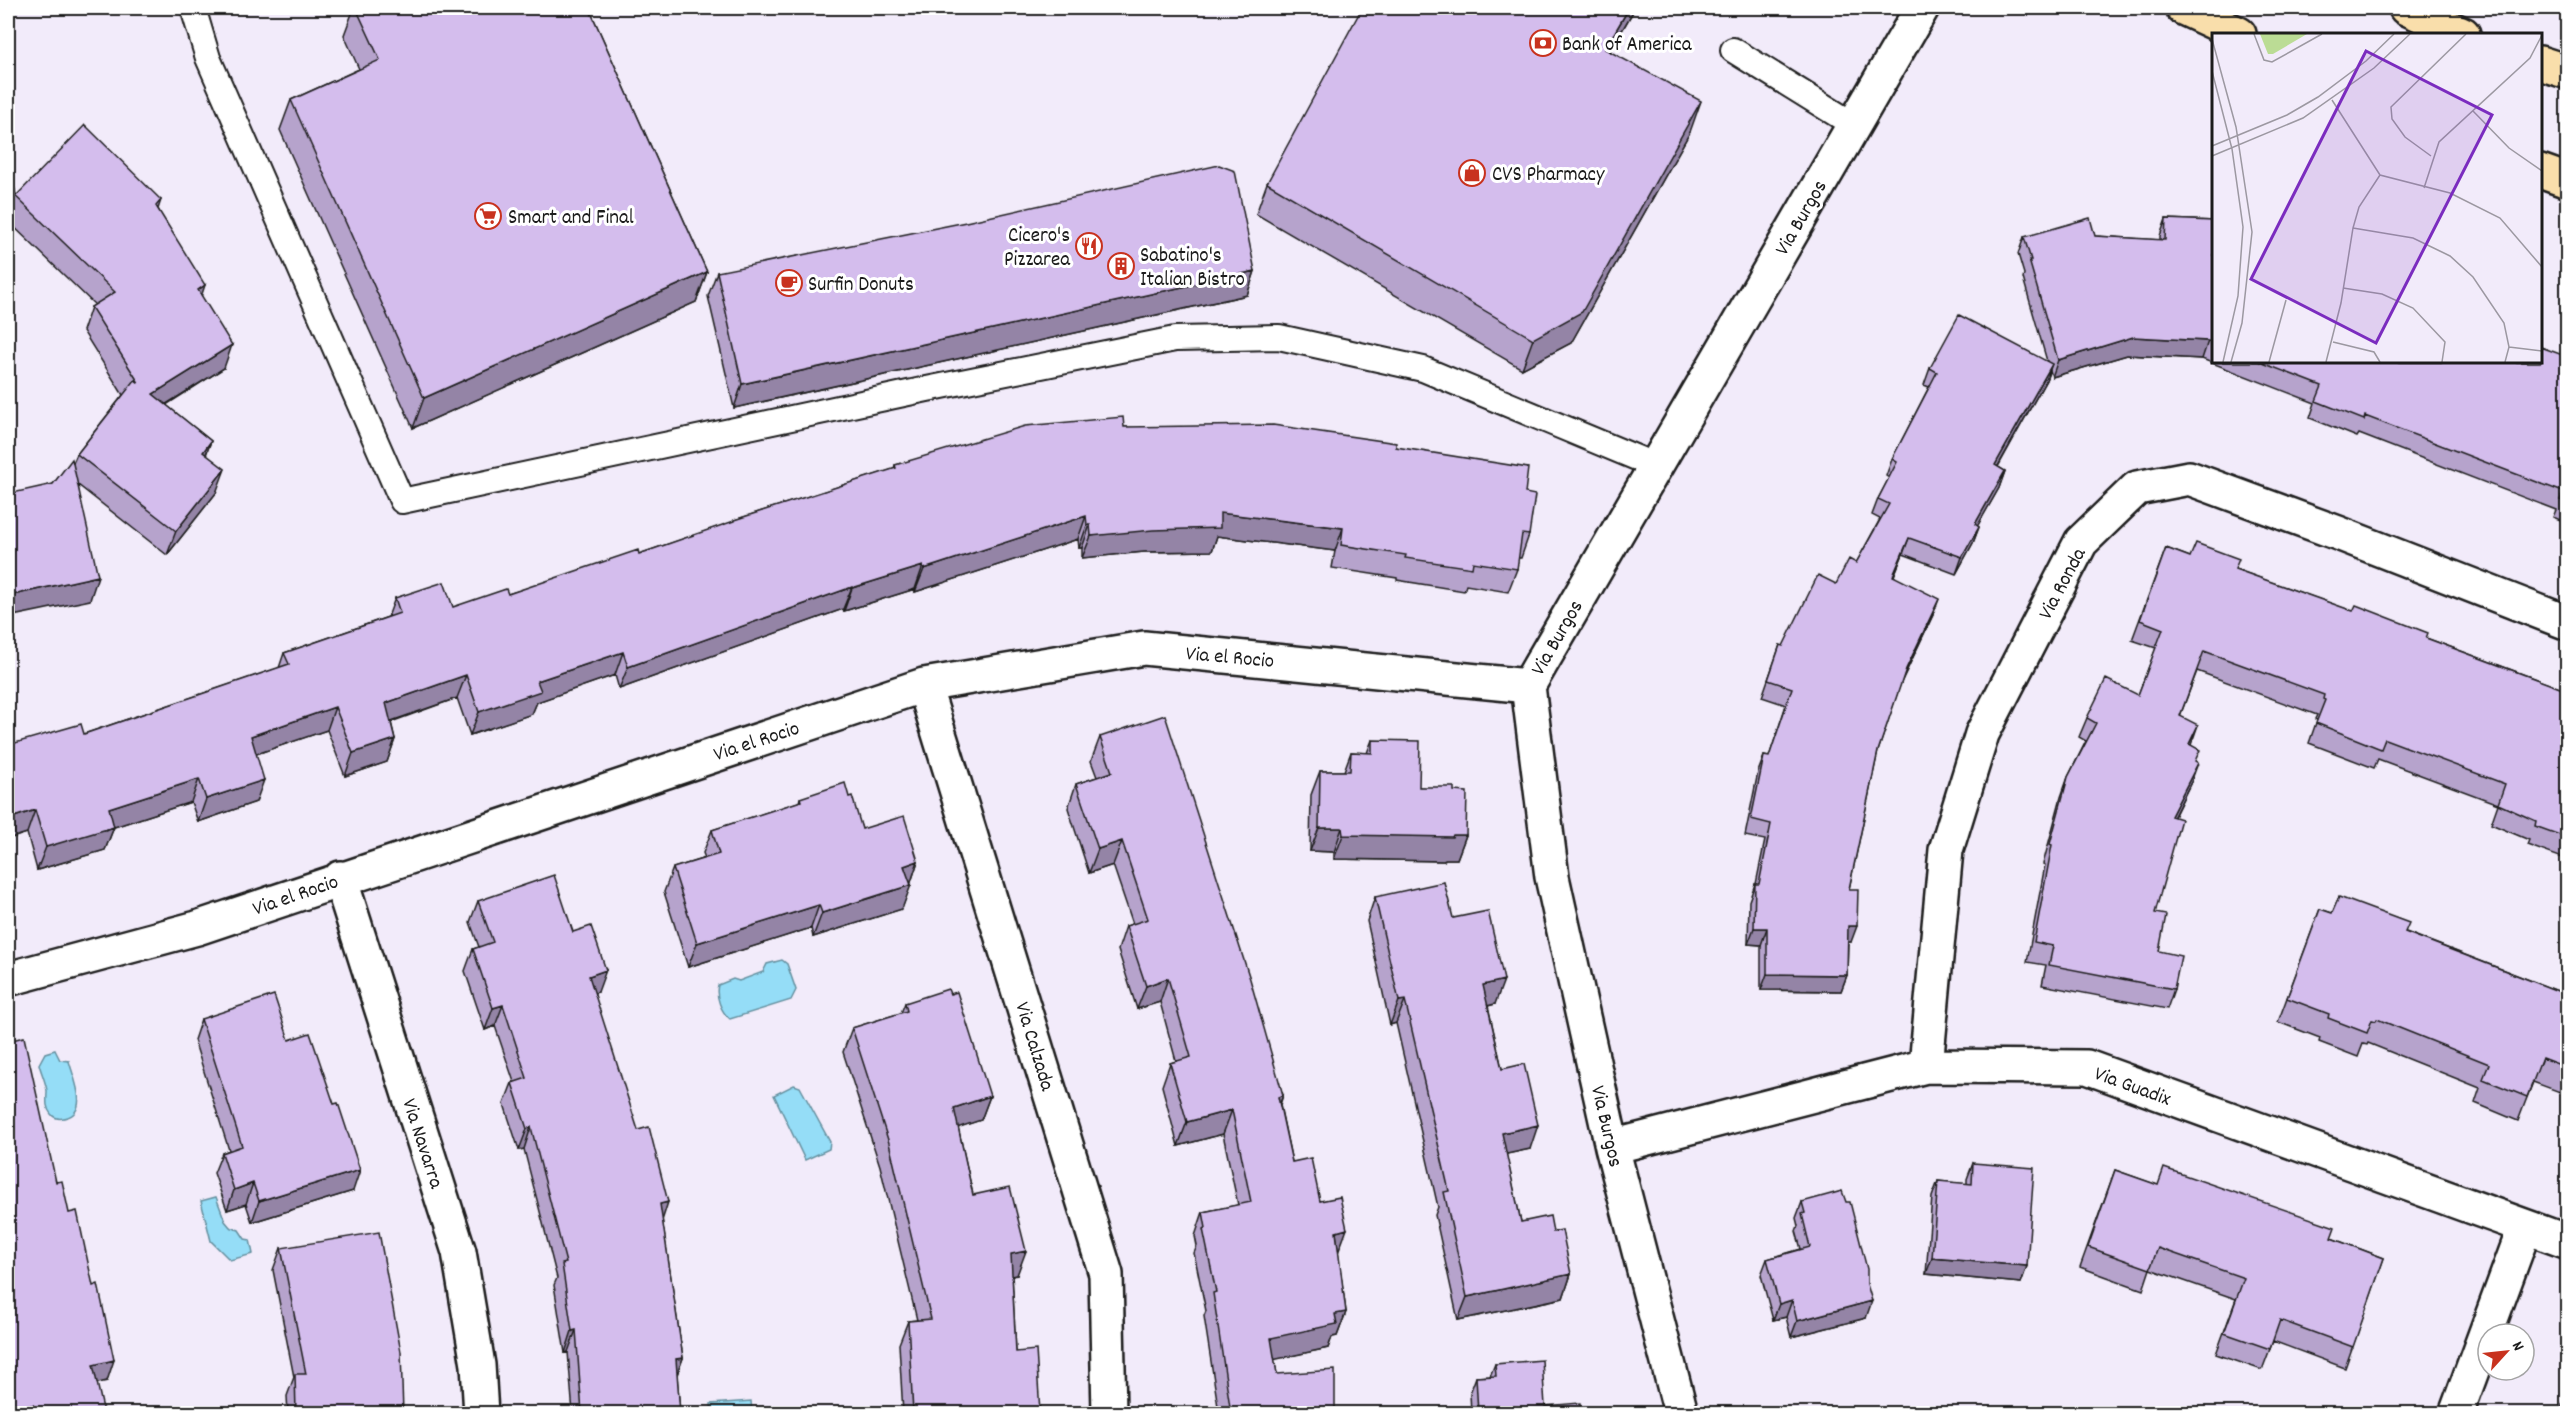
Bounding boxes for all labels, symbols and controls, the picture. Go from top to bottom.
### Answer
bank icon: Bank of America [1528,28,1558,58]
place label: Bank of America [1562,31,1693,61]
inset map [2212,33,2542,363]
shop icon: CVS Pharmacy [1457,158,1487,188]
place label: CVS Pharmacy [1492,161,1605,191]
street label: Via Burgos [1769,175,1836,262]
supermarket icon: Smart and Final [473,201,503,231]
place label: Smart and Final [508,204,634,234]
place label: Cicero's Pizzarea [1004,222,1071,276]
restaurant icon: Cicero's Pizzarea [1074,231,1104,261]
place label: Sabatino's Italian Bistro [1140,242,1245,296]
building icon: Sabatino's Italian Bistro [1106,251,1136,281]
cafe icon: Surfin Donuts [774,268,804,298]
place label: Surfin Donuts [808,271,914,301]
street label: Via Ronda [2032,542,2096,626]
street label: Via Burgos [1525,595,1592,682]
street label: Via el Rocio [1184,640,1275,678]
street label: Via el Rocio [710,715,804,771]
street label: Via el Rocio [249,868,343,925]
street label: Via Calzada [1005,999,1061,1096]
street label: Via Guadix [2089,1060,2175,1116]
street label: Via Burgos [1581,1083,1629,1170]
street label: Via Navarra [393,1095,450,1194]
north arrow [2476,1322,2536,1382]
text: N [2505,1338,2529,1355]

